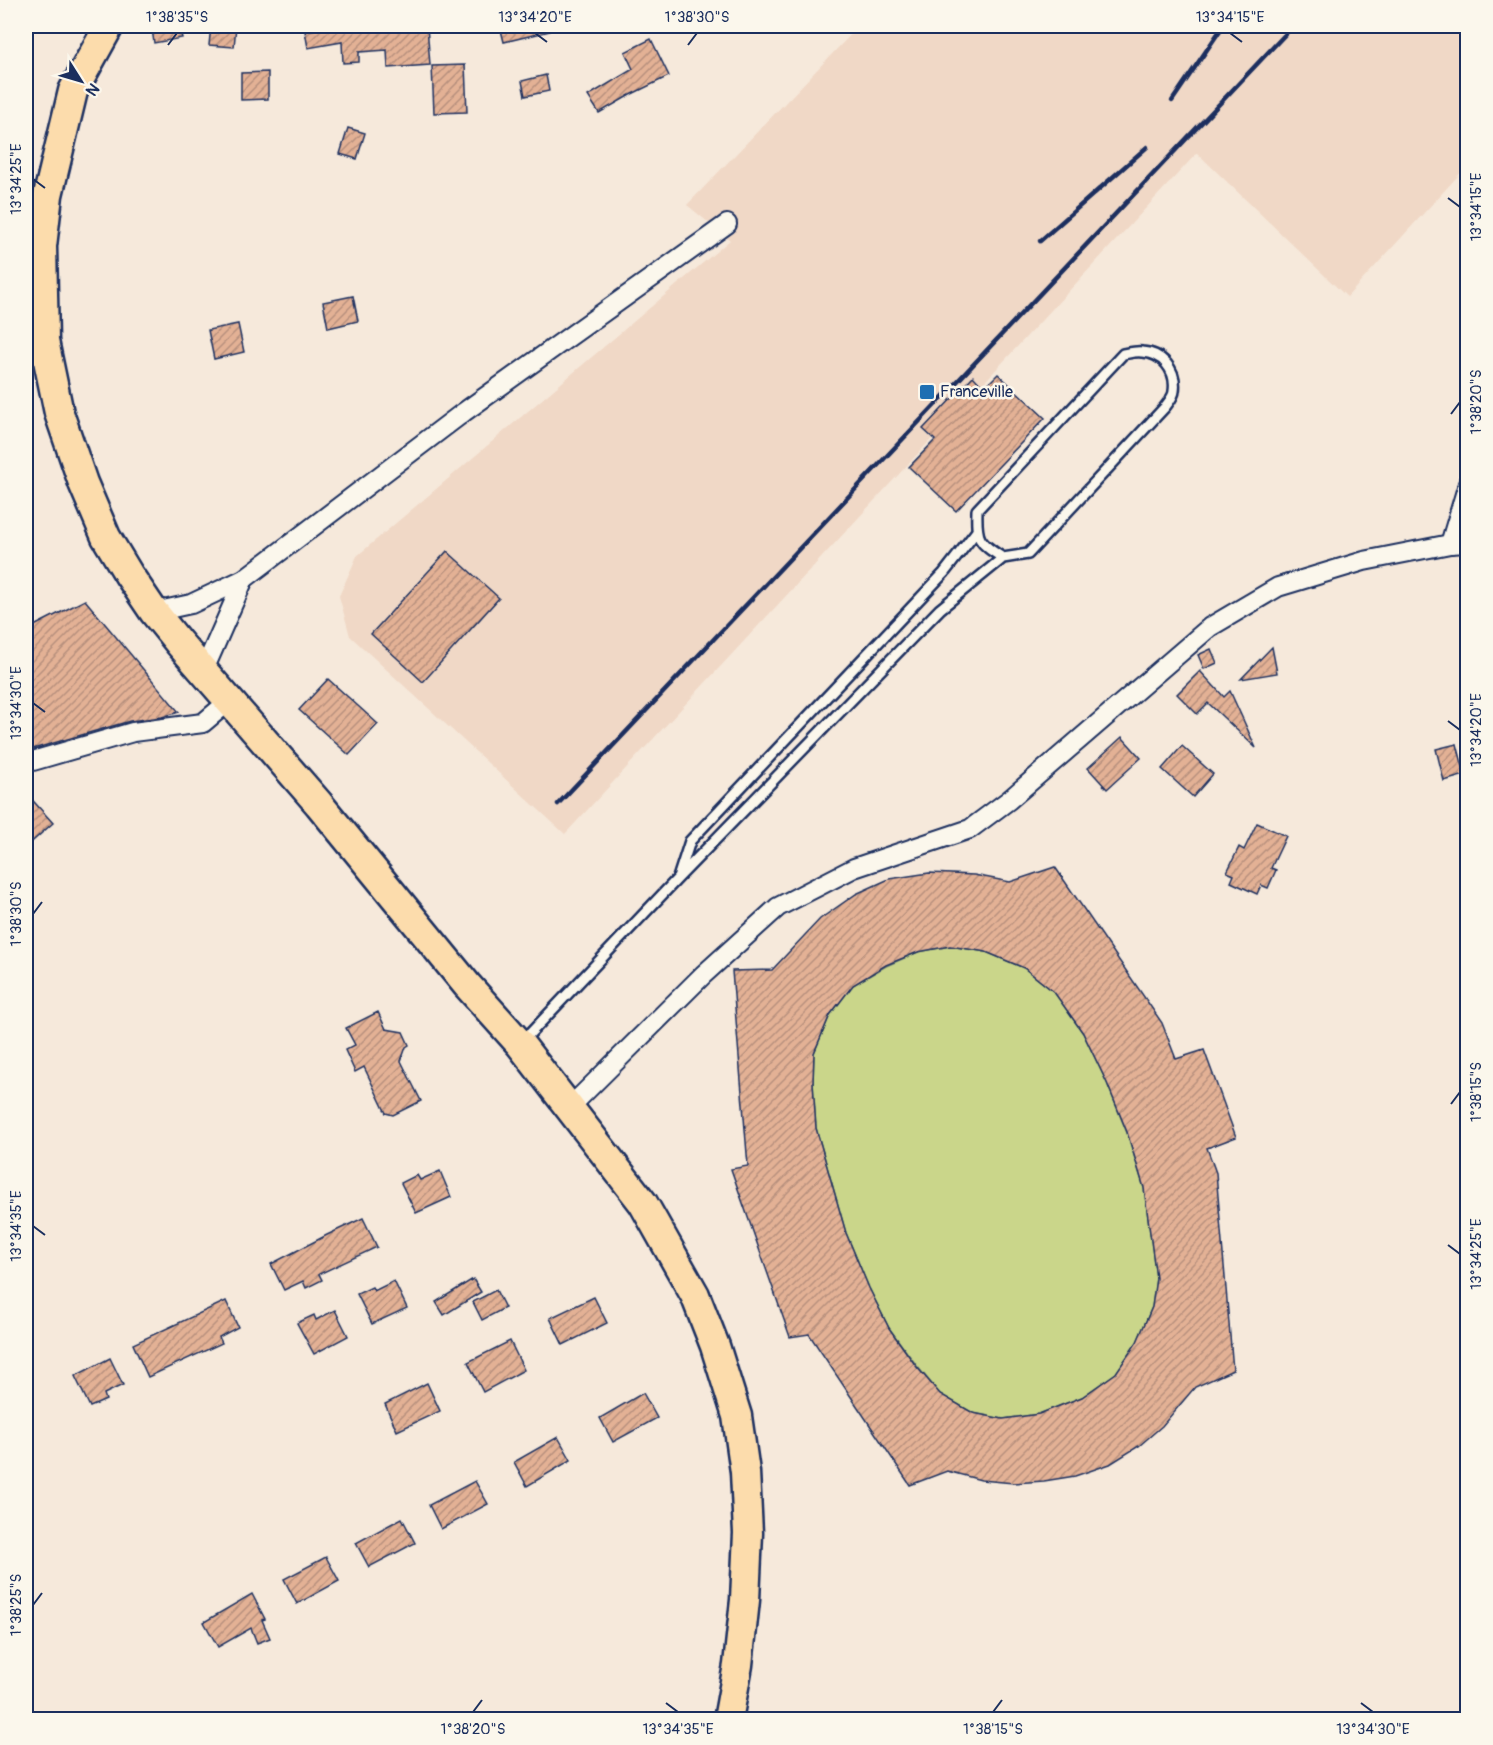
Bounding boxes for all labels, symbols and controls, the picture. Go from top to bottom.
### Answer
text: 1°38'35"S [146,8,208,27]
text: 13°34'20"E [498,8,572,27]
text: 1°38'30"S [665,8,729,27]
text: 13°34'15"E [1196,8,1265,27]
north arrow [51,51,111,111]
text: N [81,79,103,100]
text: 13°34'25"E [7,143,26,215]
text: 13°34'15"E [1467,172,1486,241]
text: 1°38'20"S [1467,370,1486,434]
place label: Franceville [940,382,1013,402]
marker: Franceville [918,383,936,401]
text: 13°34'30"E [7,666,26,740]
text: 13°34'20"E [1467,693,1486,767]
text: 1°38'30"S [7,882,26,946]
text: 1°38'15"S [1467,1062,1486,1122]
text: 13°34'35"E [7,1190,26,1262]
text: 13°34'25"E [1467,1218,1486,1290]
text: 1°38'25"S [7,1574,26,1636]
text: 1°38'20"S [441,1720,505,1739]
text: 13°34'35"E [642,1720,714,1739]
text: 1°38'15"S [963,1720,1023,1739]
text: 13°34'30"E [1336,1720,1410,1739]

